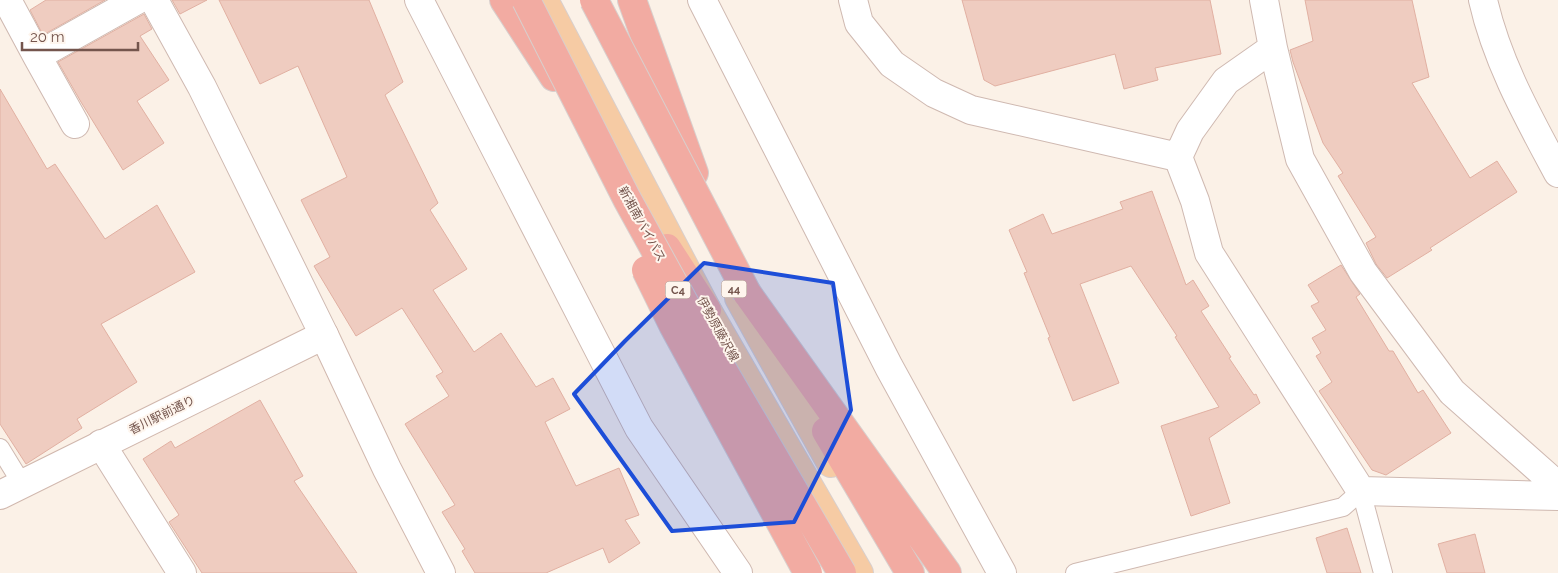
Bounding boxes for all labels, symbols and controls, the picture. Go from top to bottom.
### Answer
scale bar [22,20,139,52]
text: 20 m [30,28,65,46]
street label: 新湘南バイパス [616,184,668,264]
road number: 44 [722,280,746,298]
road number: C4 [666,282,690,298]
street label: 伊勢原藤沢線 [694,294,742,364]
street label: 香川駅前通り [127,393,197,437]

